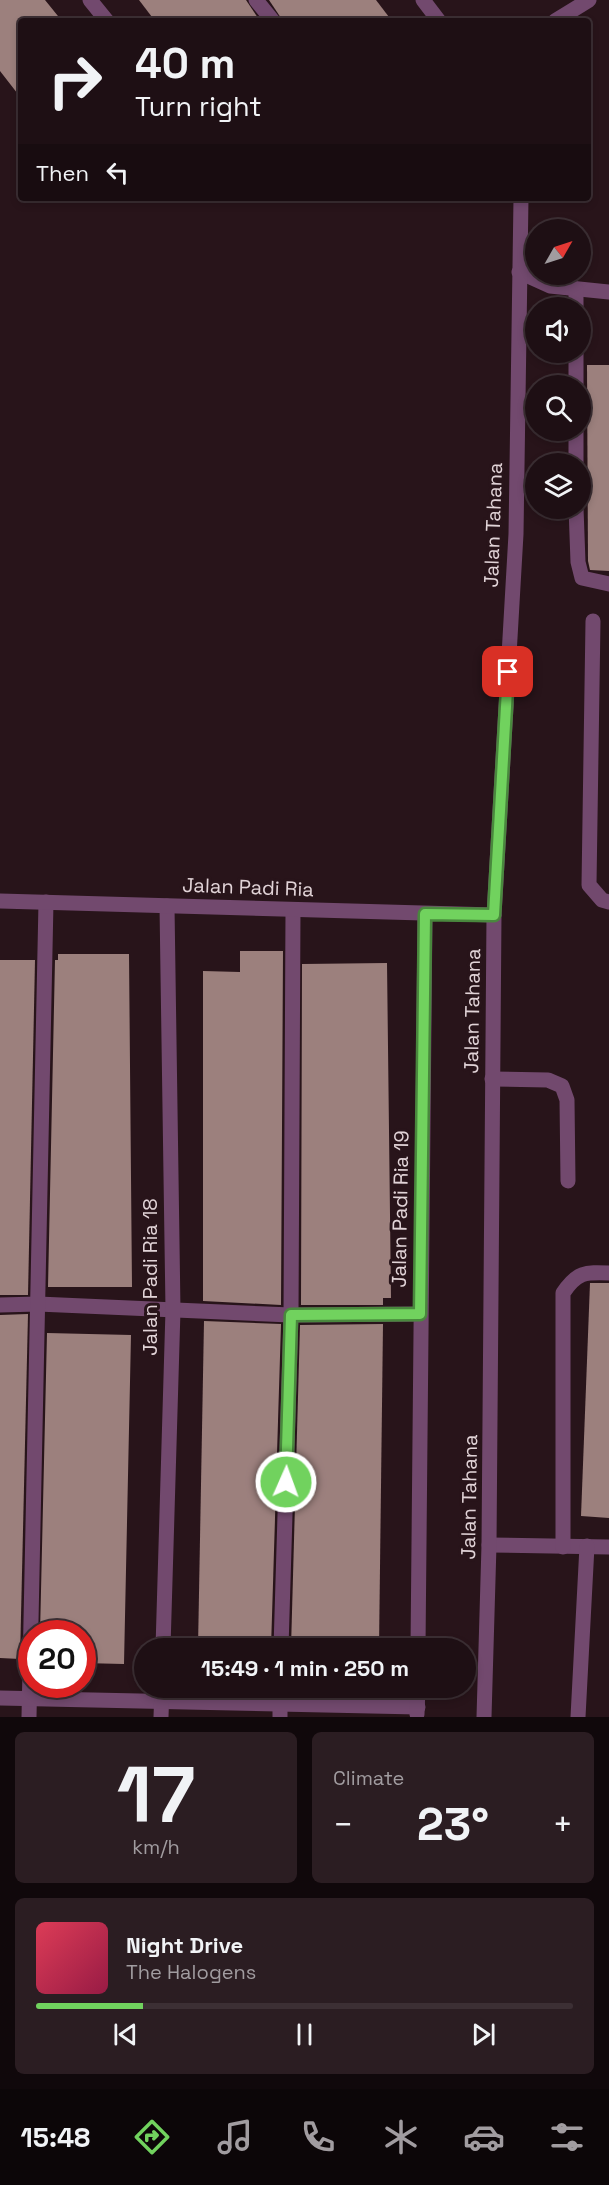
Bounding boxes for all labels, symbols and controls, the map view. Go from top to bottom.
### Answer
text: 40 m [135,37,235,90]
icon: right [36,42,114,120]
text: Turn right [135,89,262,124]
icon: left [101,156,134,189]
text: Then [36,159,89,187]
north arrow [525,219,591,285]
map controls [525,219,591,519]
button: sound [525,297,591,363]
button: search [525,375,591,441]
button: layers [525,453,591,519]
street label: Jalan Tahana [478,462,508,588]
pin [482,646,533,697]
icon: arrive [491,655,524,688]
street label: Jalan Padi Ria [182,872,314,902]
street label: Jalan Tahana [458,948,486,1074]
street label: Jalan Padi Ria 19 [386,1130,414,1288]
street label: Jalan Padi Ria 18 [137,1198,163,1356]
street label: Jalan Tahana [455,1434,483,1560]
position arrow [254,1450,318,1514]
speed limit sign: 20 [18,1620,96,1698]
text: 15:49 · 1 min · 250 m [201,1654,409,1682]
text: 17 [117,1745,195,1845]
text: Climate [333,1765,404,1791]
text: 23° [417,1796,489,1853]
text: − [333,1804,353,1846]
text: + [553,1804,573,1846]
text: km/h [132,1834,180,1860]
text: Night Drive [126,1931,243,1959]
text: The Halogens [126,1959,256,1985]
icon: previous [109,2018,142,2051]
icon: pause [288,2018,321,2051]
icon: next [467,2018,500,2051]
icon: directions [131,2116,173,2158]
icon: music [214,2116,256,2158]
icon: phone [297,2116,339,2158]
icon: climate [380,2116,422,2158]
icon: car [463,2116,505,2158]
icon: filters [546,2116,588,2158]
text: 15:48 [21,2120,90,2155]

